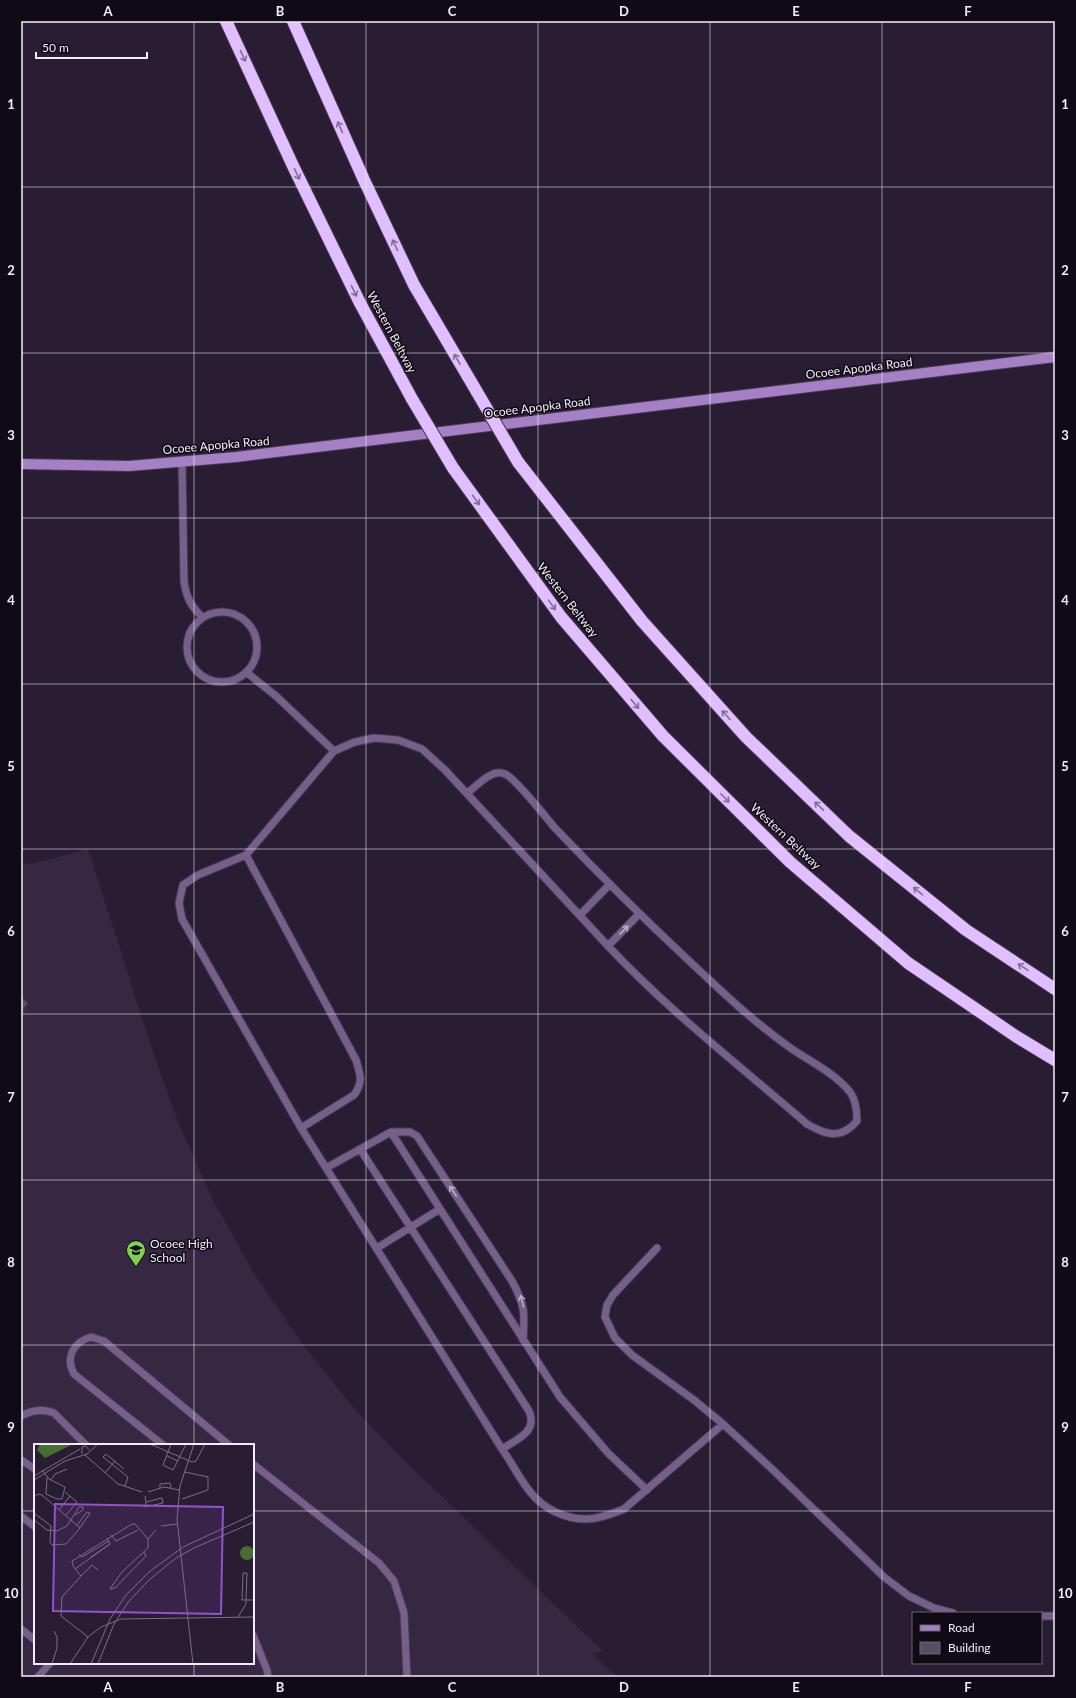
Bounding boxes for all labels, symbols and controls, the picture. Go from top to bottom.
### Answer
text: A [102,3,113,19]
text: B [276,3,285,19]
text: C [448,3,457,19]
text: D [619,3,629,19]
text: E [792,3,800,19]
text: F [964,3,972,19]
scale bar [36,34,147,60]
text: 50 m [42,40,69,55]
one-way arrow [240,50,247,62]
text: 1 [7,96,15,112]
text: 1 [1061,96,1069,112]
one-way arrow [336,121,343,133]
one-way arrow [294,168,302,180]
one-way arrow [391,239,398,251]
text: 2 [7,262,15,278]
text: 2 [1061,262,1069,278]
one-way arrow [351,285,358,297]
street label: Western Beltway [364,289,420,376]
one-way arrow [453,353,461,365]
street label: Ocoee Apopka Road [805,354,913,382]
street label: Ocoee Apopka Road [483,393,591,421]
text: 3 [7,427,15,443]
text: 3 [1061,427,1069,443]
street label: Ocoee Apopka Road [162,433,270,457]
one-way arrow [471,494,480,505]
street label: Western Beltway [534,560,602,641]
text: 4 [7,592,15,608]
text: 4 [1061,592,1069,608]
one-way arrow [548,599,556,610]
one-way arrow [631,699,640,710]
one-way arrow [722,710,731,720]
text: 5 [7,758,15,774]
text: 5 [1061,758,1069,774]
one-way arrow [720,793,730,803]
street label: Western Beltway [748,800,825,873]
one-way arrow [814,802,824,811]
one-way arrow [912,886,923,895]
text: 6 [7,923,15,939]
text: 6 [1061,923,1069,939]
one-way arrow [619,925,628,935]
one-way arrow [1017,963,1028,971]
text: 7 [7,1089,15,1105]
text: 7 [1061,1089,1069,1105]
one-way arrow [449,1186,457,1197]
place label: Ocoee High School [150,1236,213,1265]
school or university icon: Ocoee High School [125,1239,147,1267]
text: 8 [7,1254,15,1270]
text: 8 [1061,1254,1069,1270]
one-way arrow [517,1295,525,1308]
text: 9 [7,1419,15,1435]
text: 9 [1061,1419,1069,1435]
inset map [34,1444,254,1664]
text: 10 [3,1585,19,1601]
text: 10 [1057,1585,1073,1601]
legend [912,1612,1042,1664]
text: Road [948,1620,975,1635]
text: Building [948,1640,991,1655]
text: A [102,1679,113,1695]
text: B [276,1679,285,1695]
text: C [448,1679,457,1695]
text: D [619,1679,629,1695]
text: E [792,1679,800,1695]
text: F [964,1679,972,1695]

